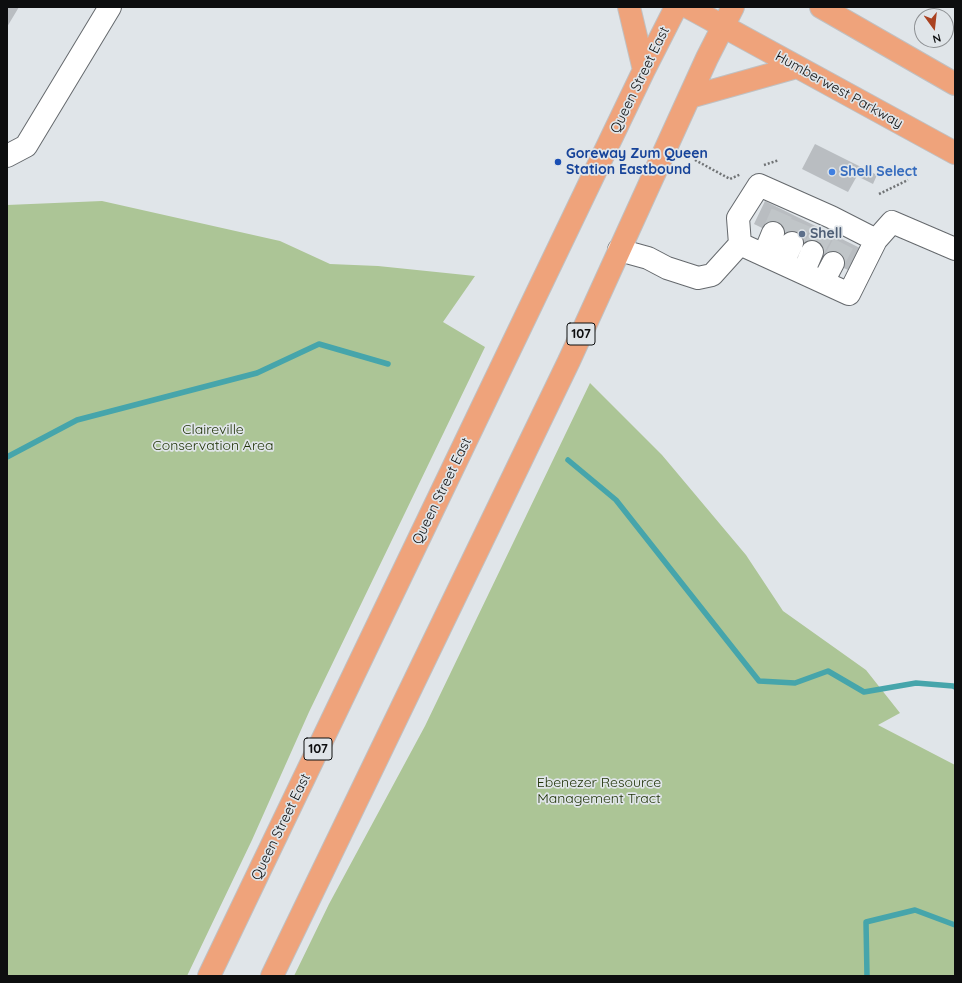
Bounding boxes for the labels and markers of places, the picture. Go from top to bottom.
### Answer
place label: Goreway Zum Queen Station Eastbound [566,146,708,178]
marker: Goreway Zum Queen Station Eastbound [553,157,563,167]
place label: Shell Select [840,164,918,180]
marker: Shell Select [827,167,837,177]
place label: Shell [810,226,842,242]
marker: Shell [797,229,807,239]

